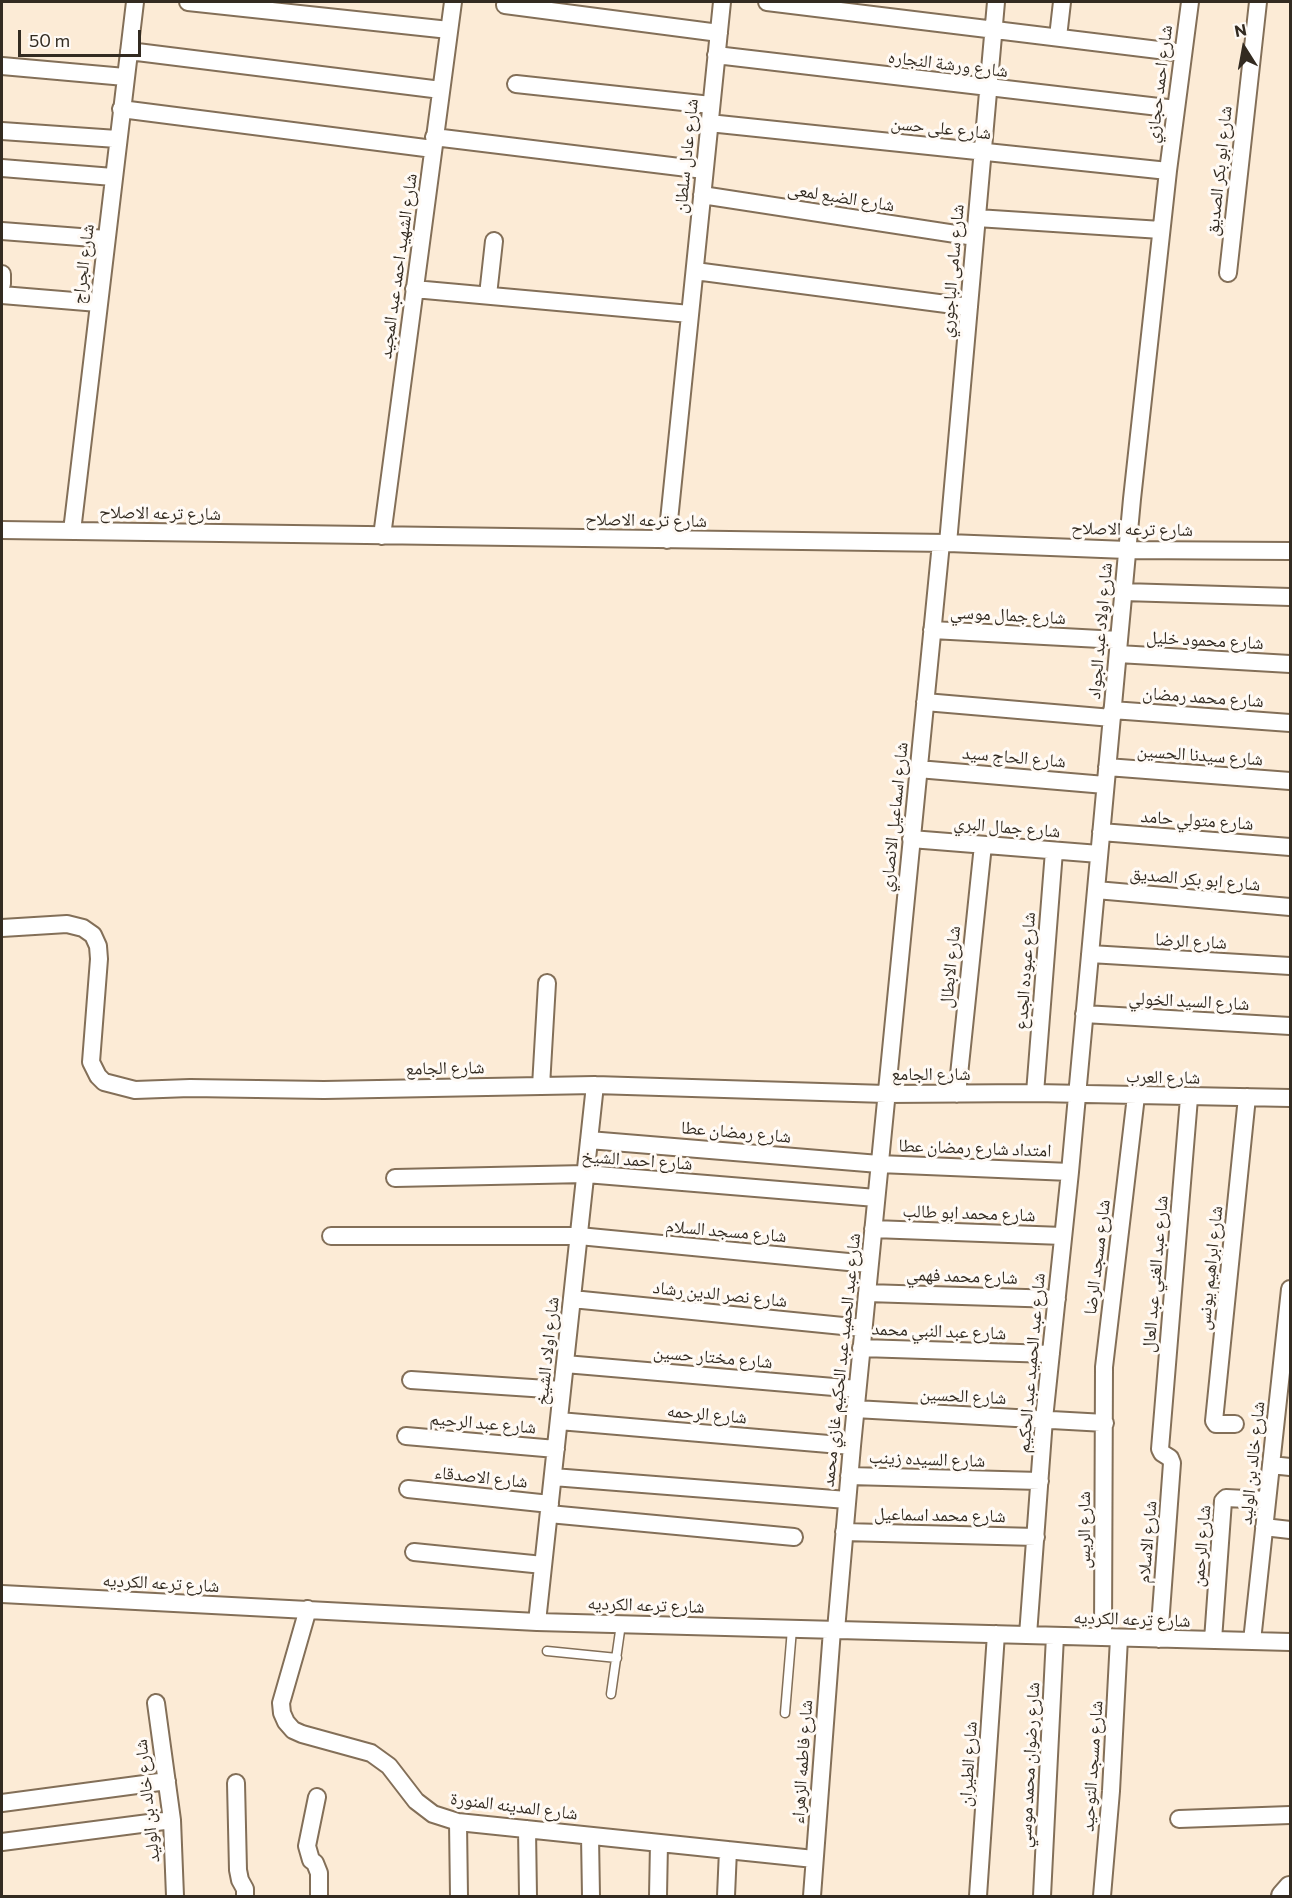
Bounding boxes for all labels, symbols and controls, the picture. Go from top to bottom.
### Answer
scale bar [21,18,144,56]
north arrow [1214,18,1274,78]
text: N [1233,19,1248,40]
street label: شارع احمد حجازي [1141,24,1177,144]
text: 50 m [29,29,70,51]
street label: شارع ورشة النجاره [887,46,1009,82]
street label: شارع عادل سلطان [669,97,703,215]
street label: شارع ابو بكر الصديق [1201,105,1237,237]
street label: شارع على حسن [890,112,992,144]
street label: شارع الشهيد احمد عبد المجيد [374,172,422,360]
street label: شارع الضبع لمعى [786,178,896,216]
street label: شارع سامى الباجوري [935,203,969,339]
street label: شارع الجراج [67,223,99,305]
street label: شارع ترعه الاصلاح [99,501,221,525]
street label: شارع ترعه الاصلاح [585,508,707,532]
street label: شارع ترعه الاصلاح [1071,517,1193,541]
street label: شارع اولاد عبد الجواد [1083,562,1117,700]
street label: شارع جمال موسي [949,601,1067,629]
street label: شارع محمود خليل [1146,626,1264,654]
street label: شارع محمد رمضان [1142,682,1264,712]
street label: شارع سيدنا الحسين [1136,740,1264,770]
street label: شارع اسماعيل الانصاري [875,741,913,893]
street label: شارع الحاج سيد [961,742,1067,772]
street label: شارع متولي حامد [1140,805,1254,835]
street label: شارع جمال البري [953,812,1061,842]
street label: شارع ابو بكر الصديق [1129,863,1261,895]
street label: شارع عبوده الجدع [1010,911,1040,1031]
street label: شارع الابطال [935,925,965,1009]
street label: شارع الرضا [1155,928,1227,954]
street label: شارع السيد الخولي [1128,987,1250,1015]
street label: شارع الجامع [405,1057,485,1079]
street label: شارع الجامع [891,1063,971,1085]
street label: شارع العرب [1126,1066,1200,1088]
street label: شارع رمضان عطا [680,1116,792,1148]
street label: امتداد شارع رمضان عطا [898,1135,1052,1161]
street label: شارع احمد الشيخ [581,1145,693,1175]
street label: شارع عبد الغني عبد العال [1137,1194,1173,1354]
street label: شارع مسجد الرضا [1079,1198,1115,1316]
street label: شارع محمد ابو طالب [902,1200,1036,1226]
street label: شارع ابراهيم يونس [1193,1205,1227,1331]
street label: شارع مسجد السلام [664,1215,788,1247]
street label: شارع عبد الحميد عبد الحكيم غازي محمد [817,1232,865,1488]
street label: شارع محمد فهمي [906,1263,1018,1289]
street label: شارع عبد الحميد عبد الحكيم [1012,1272,1050,1454]
street label: شارع نصر الدين رشاد [652,1276,788,1312]
street label: شارع اولاد الشيخ [531,1296,563,1406]
street label: شارع عبد النبي محمد [871,1318,1007,1344]
street label: شارع مختار حسين [652,1341,774,1373]
street label: شارع الحسين [919,1383,1007,1409]
street label: شارع الرحمه [666,1400,748,1428]
street label: شارع خالد بن الوليد [1235,1400,1269,1526]
street label: شارع عبد الرحيم [429,1408,537,1438]
street label: شارع السيده زينب [868,1446,986,1472]
street label: شارع الاصدقاء [433,1461,529,1493]
street label: شارع الريس [1073,1491,1095,1569]
street label: شارع الاسلام [1133,1500,1161,1584]
street label: شارع محمد اسماعيل [874,1503,1006,1527]
street label: شارع الرحمن [1187,1504,1215,1588]
street label: شارع ترعه الكرديه [102,1569,220,1597]
street label: شارع ترعه الكرديه [587,1592,705,1618]
street label: شارع ترعه الكرديه [1073,1606,1191,1632]
street label: شارع رضوان محمد موسي [1014,1682,1044,1848]
street label: شارع فاطمه الزهراء [787,1699,817,1825]
street label: شارع مسجد التوحيد [1077,1700,1107,1832]
street label: شارع الطيران [954,1721,982,1807]
street label: شارع خالد بن الوليد [130,1738,164,1864]
street label: شارع المدينه المنورة [449,1787,579,1825]

